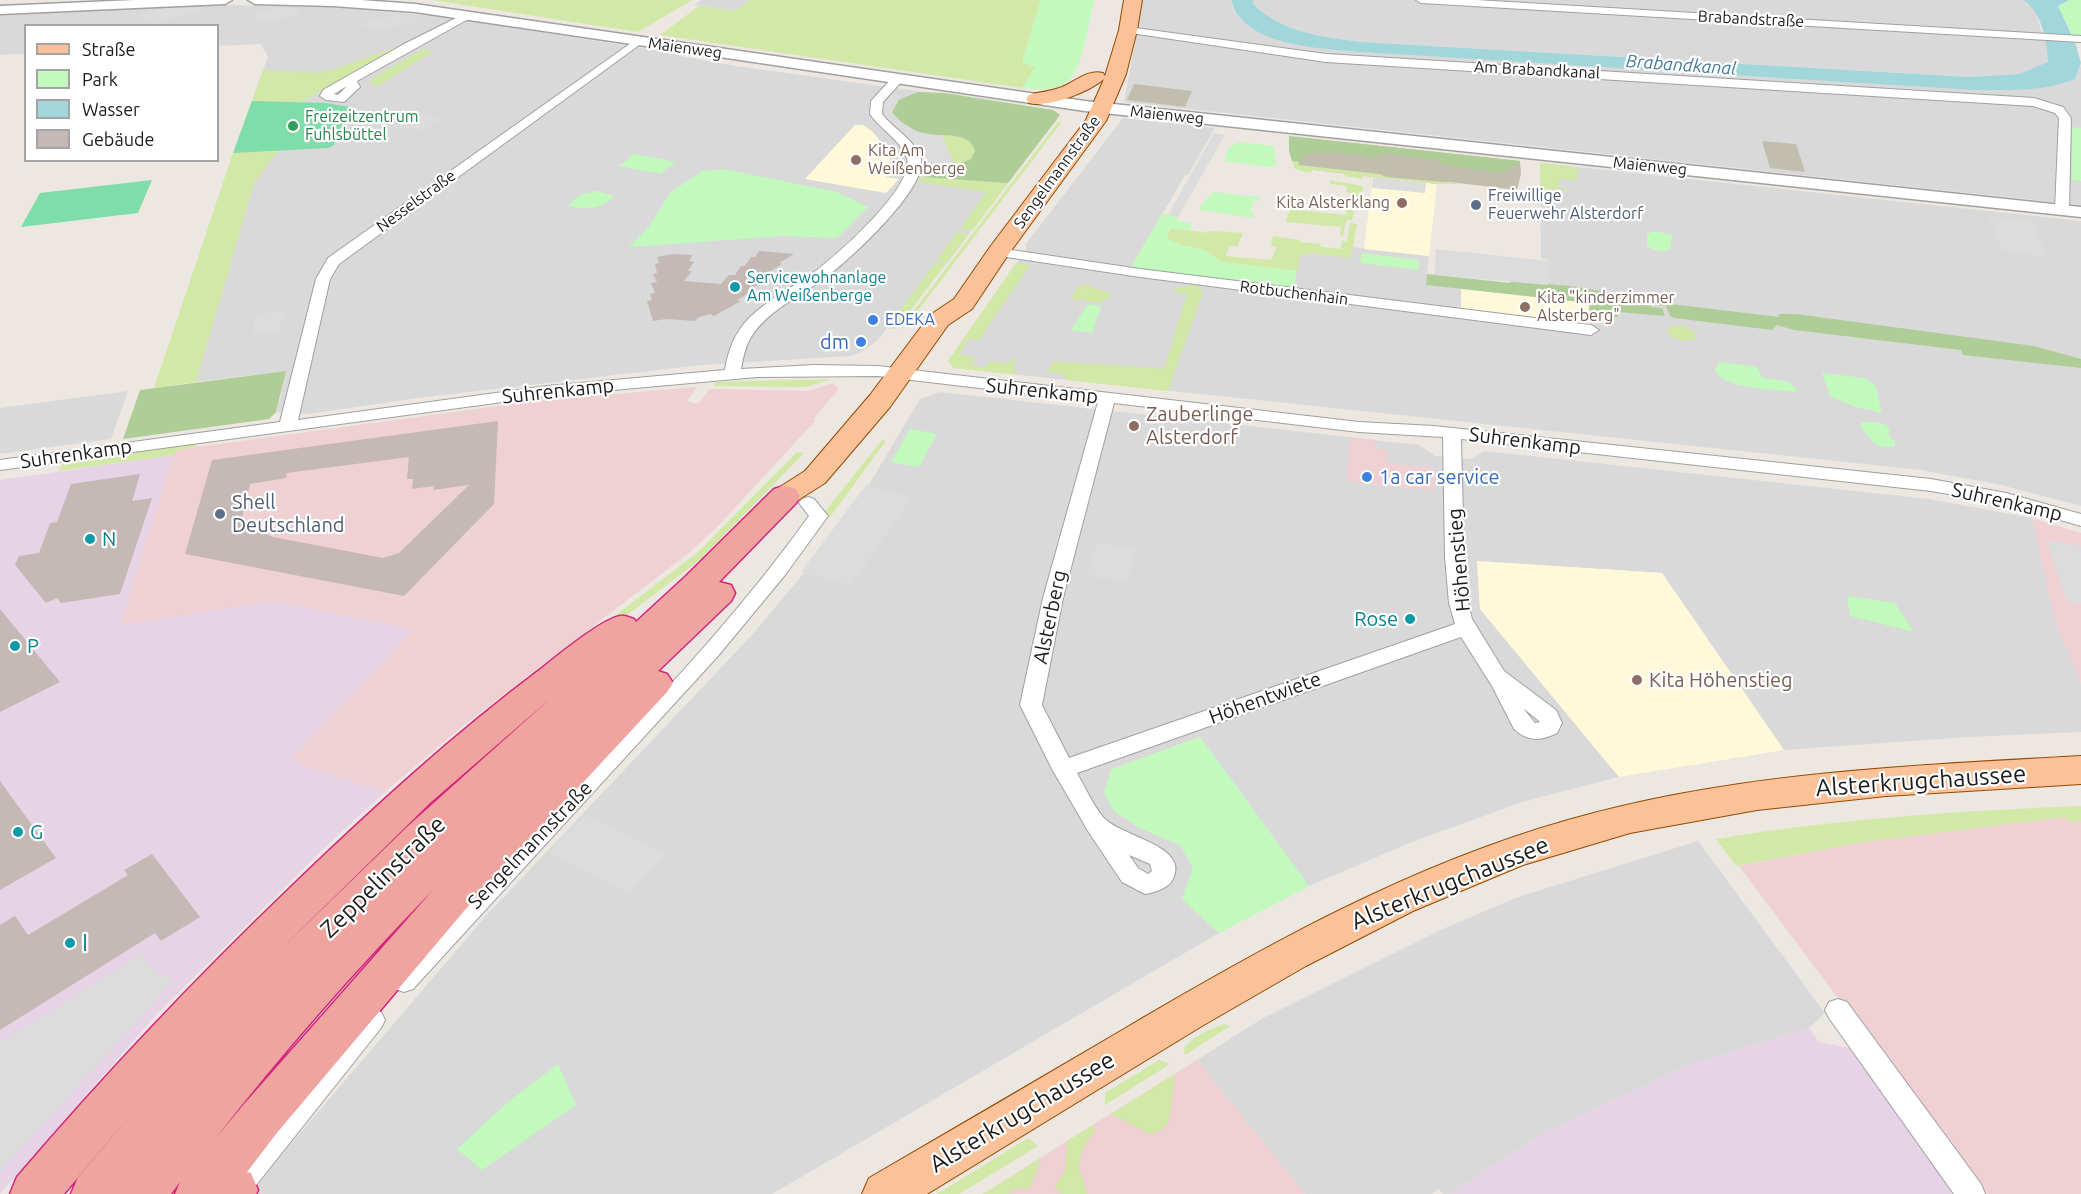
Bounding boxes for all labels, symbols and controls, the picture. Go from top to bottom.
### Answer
street label: Brabandstraße [1697,7,1805,31]
legend [24,24,219,162]
street label: Maienweg [647,33,723,63]
text: Straße [82,39,135,59]
water label: Brabandkanal [1625,50,1737,80]
street label: Am Brabandkanal [1473,57,1601,83]
text: Park [82,69,118,89]
text: Wasser [82,99,140,119]
street label: Maienweg [1129,102,1205,128]
place label: Freizeitzentrum Fuhlsbüttel [305,107,419,145]
street label: Sengelmannstraße [1010,112,1104,232]
marker: Freizeitzentrum Fuhlsbüttel [286,119,300,133]
text: Gebäude [82,129,154,149]
place label: Kita Am Weißenberge [868,141,965,179]
marker: Kita Am Weißenberge [849,153,863,167]
street label: Maienweg [1612,153,1688,179]
street label: Nesselstraße [373,166,459,236]
place label: Freiwillige Feuerwehr Alsterdorf [1488,186,1643,224]
place label: Kita Alsterklang [1276,193,1390,213]
marker: Kita Alsterklang [1395,196,1409,210]
marker: Freiwillige Feuerwehr Alsterdorf [1469,198,1483,212]
place label: Servicewohnanlage Am Weißenberge [747,268,886,306]
street label: Rotbuchenhain [1239,277,1349,309]
marker: Servicewohnanlage Am Weißenberge [728,280,742,294]
place label: Kita "kinderzimmer Alsterberg" [1537,288,1675,326]
marker: Kita "kinderzimmer Alsterberg" [1518,300,1532,314]
place label: EDEKA [885,310,935,330]
marker: EDEKA [866,313,880,327]
place label: dm [820,330,849,354]
marker: dm [854,335,868,349]
street label: Suhrenkamp [501,373,615,409]
street label: Suhrenkamp [985,373,1099,409]
place label: Zauberlinge Alsterdorf [1146,402,1253,449]
marker: Zauberlinge Alsterdorf [1127,419,1141,433]
street label: Suhrenkamp [1468,422,1582,460]
street label: Suhrenkamp [19,434,133,474]
place label: 1a car service [1379,465,1499,489]
marker: 1a car service [1360,470,1374,484]
street label: Suhrenkamp [1949,478,2065,526]
place label: Shell Deutschland [232,490,345,537]
marker: Shell Deutschland [213,507,227,521]
street label: Höhenstieg [1443,507,1475,613]
place label: N [102,527,116,551]
marker: N [83,532,97,546]
street label: Alsterberg [1028,568,1072,666]
place label: Rose [1354,607,1398,631]
marker: Rose [1403,612,1417,626]
place label: P [27,634,39,658]
marker: P [8,639,22,653]
street label: Höhentwiete [1206,667,1324,729]
place label: Kita Höhenstieg [1649,668,1793,692]
marker: Kita Höhenstieg [1630,673,1644,687]
street label: Alsterkrugchaussee [1815,759,2027,803]
street label: Sengelmannstraße [463,776,597,914]
street label: Zeppelinstraße [314,810,452,944]
place label: G [30,820,43,844]
marker: G [11,825,25,839]
street label: Alsterkrugchaussee [1347,830,1553,936]
place label: I [82,929,88,957]
marker: I [63,936,77,950]
street label: Alsterkrugchaussee [924,1045,1120,1179]

